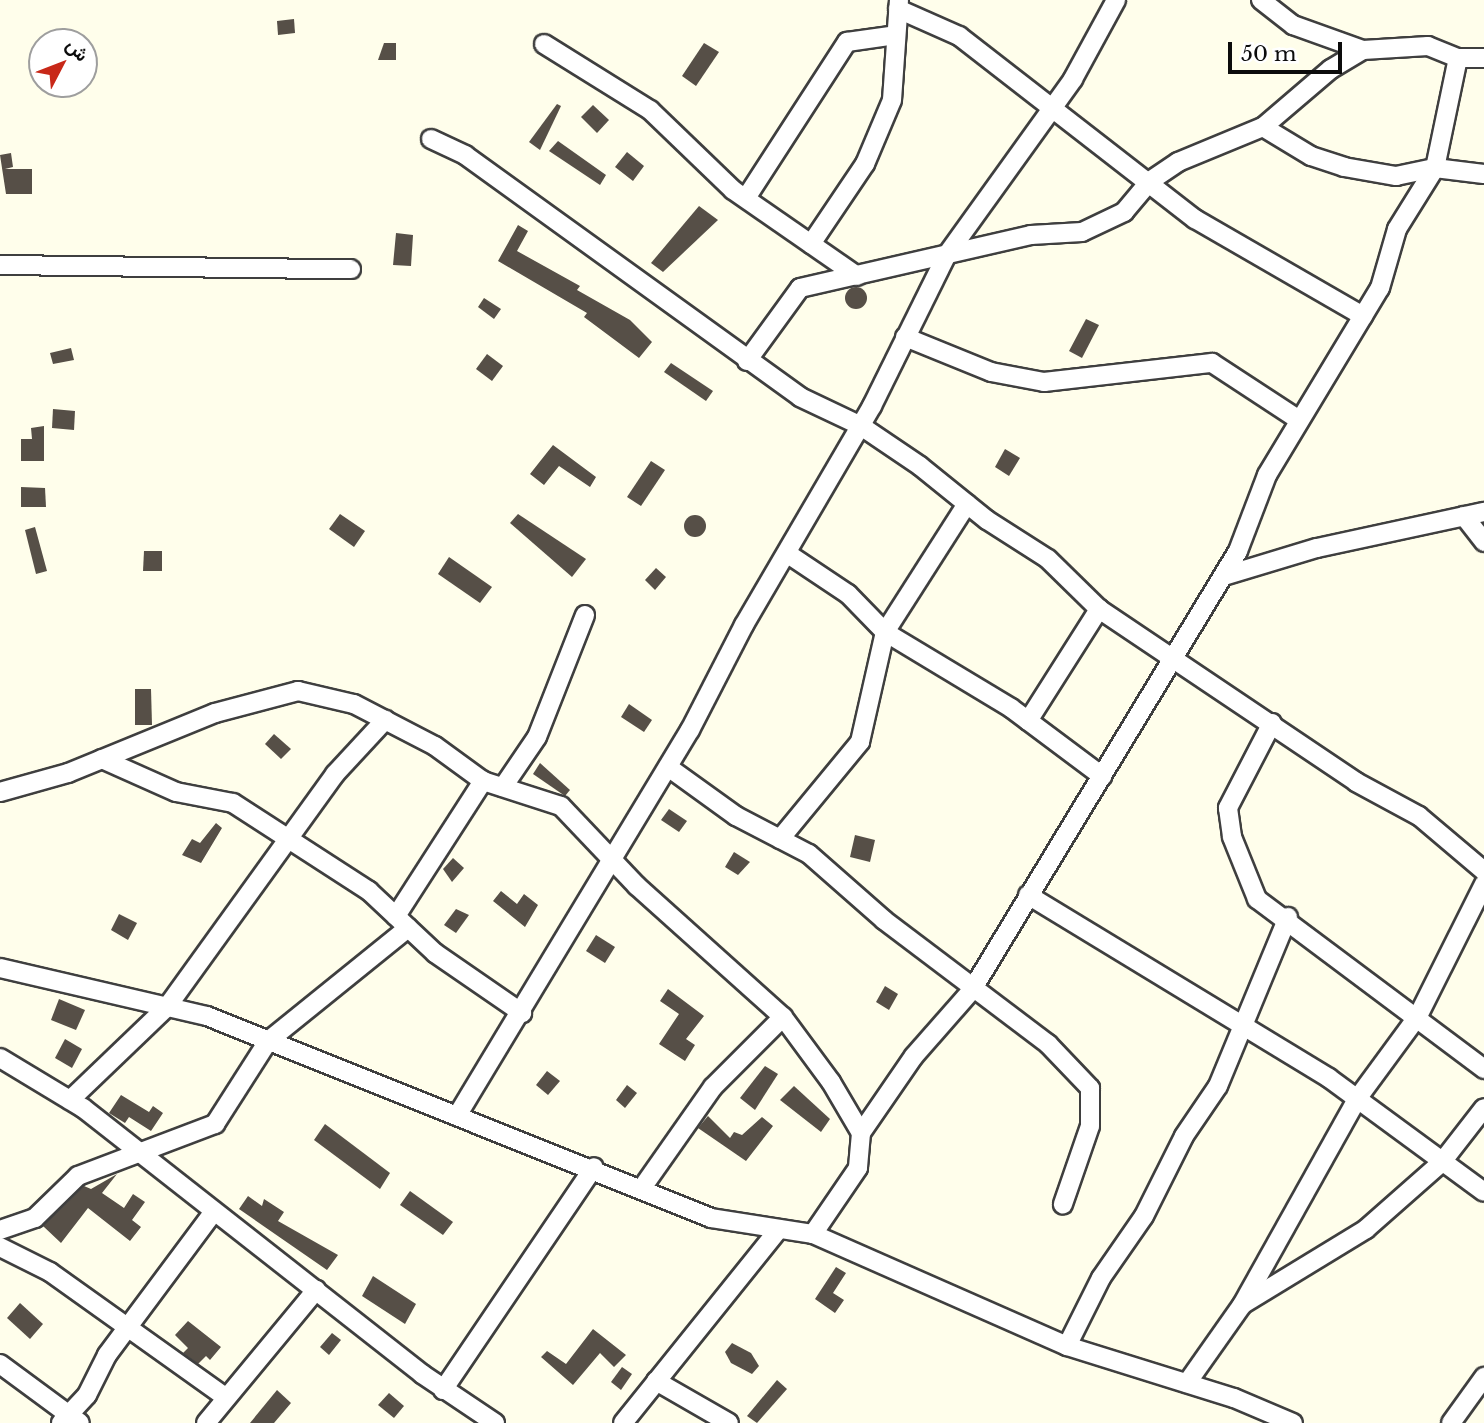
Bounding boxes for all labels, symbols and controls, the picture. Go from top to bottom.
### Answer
north arrow [28,28,98,98]
scale bar [1232,28,1346,72]
text: ش [61,34,94,66]
text: 50 m [1241,41,1296,67]

